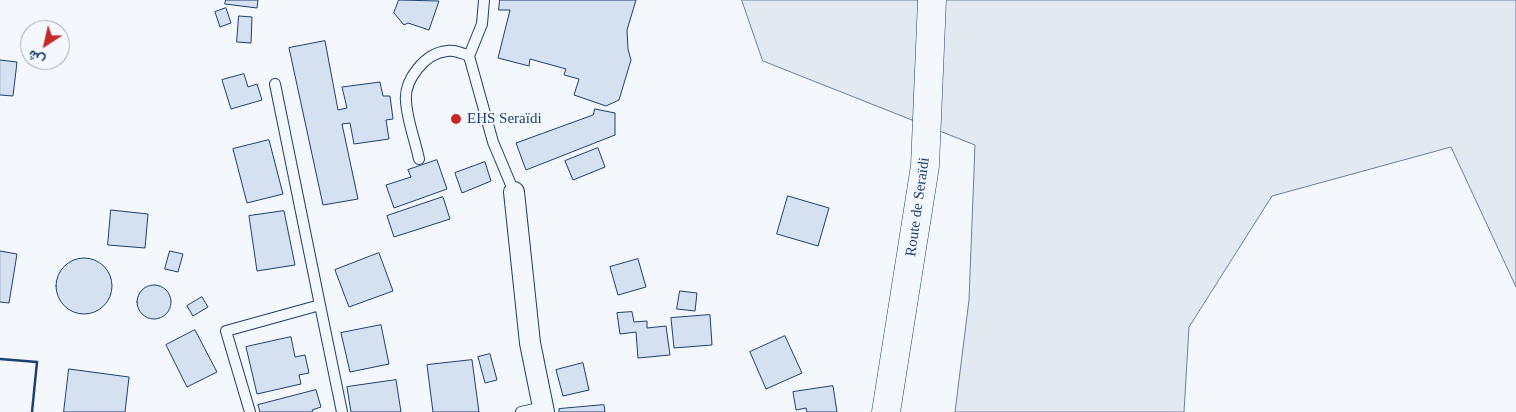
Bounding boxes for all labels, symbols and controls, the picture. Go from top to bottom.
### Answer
north arrow [20,20,70,70]
text: ش [24,43,50,70]
place label: EHS Seraïdi [467,110,545,128]
marker: EHS Seraïdi [449,112,463,126]
street label: Route de Seraïdi [902,152,934,262]

